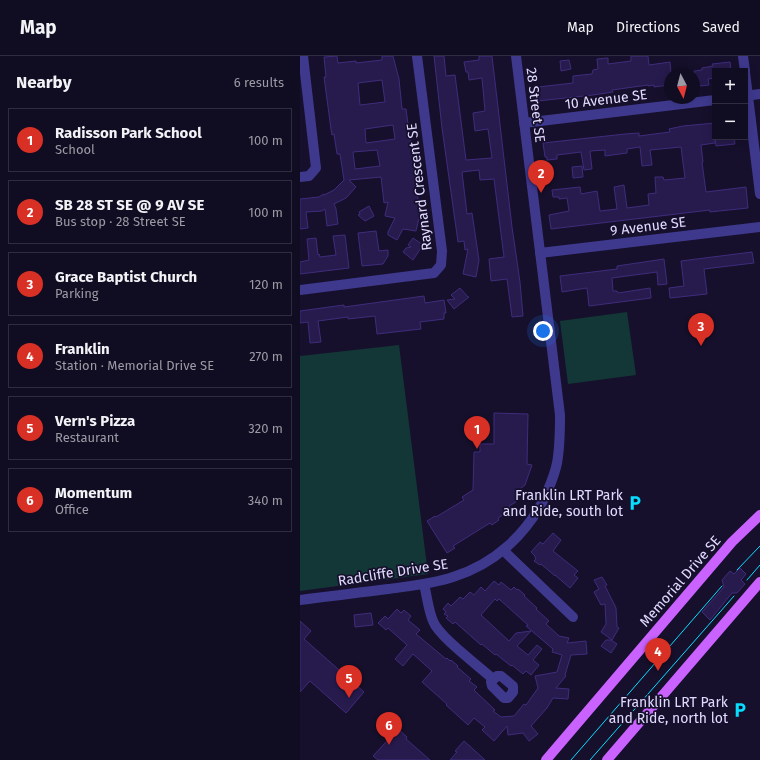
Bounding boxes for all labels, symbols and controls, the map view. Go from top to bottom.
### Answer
text: Map [20,16,57,39]
text: Map [567,19,594,36]
text: Directions [616,19,680,36]
text: Saved [702,19,740,36]
street label: 28 Street SE [522,67,549,143]
north arrow [664,68,700,104]
map controls [712,68,748,140]
button: + [712,68,748,104]
text: Nearby [16,72,71,93]
text: 6 results [234,75,284,90]
street label: 10 Avenue SE [564,86,648,113]
button: − [712,104,748,140]
street label: Raynard Crescent SE [403,122,436,252]
text: Radisson Park School [55,124,202,142]
text: 1 [27,133,33,148]
text: 100 m [248,133,283,148]
text: School [55,142,95,157]
pin: 2 [528,160,554,193]
text: SB 28 ST SE @ 9 AV SE [55,196,204,214]
text: 2 [27,205,33,220]
text: 100 m [248,205,283,220]
street label: 9 Avenue SE [609,213,687,240]
text: Bus stop · 28 Street SE [55,214,186,229]
text: Grace Baptist Church [55,268,197,286]
text: 3 [27,277,33,292]
text: 120 m [249,277,283,292]
text: Parking [55,286,99,301]
pin: 3 [688,313,714,346]
your location [533,321,553,341]
text: Franklin [55,340,110,358]
text: 4 [26,349,34,364]
text: 270 m [249,349,283,364]
text: Station · Memorial Drive SE [55,358,214,373]
text: Vern's Pizza [55,412,135,430]
pin: 1 [464,416,490,449]
text: 5 [27,421,33,436]
text: 320 m [248,421,283,436]
text: Restaurant [55,430,119,445]
text: Momentum [55,484,132,502]
place label: Franklin LRT Park and Ride, south lot [503,487,624,520]
text: 6 [26,493,34,508]
text: 340 m [248,493,283,508]
parking icon: Franklin LRT Park and Ride, south lot [626,494,644,512]
text: Office [55,502,89,517]
street label: Memorial Drive SE [636,532,725,630]
street label: Radcliffe Drive SE [337,555,449,590]
pin: 4 [645,638,671,671]
pin: 5 [336,665,362,698]
place label: Franklin LRT Park and Ride, north lot [609,694,729,727]
parking icon: Franklin LRT Park and Ride, north lot [731,701,749,719]
pin: 6 [376,712,402,745]

